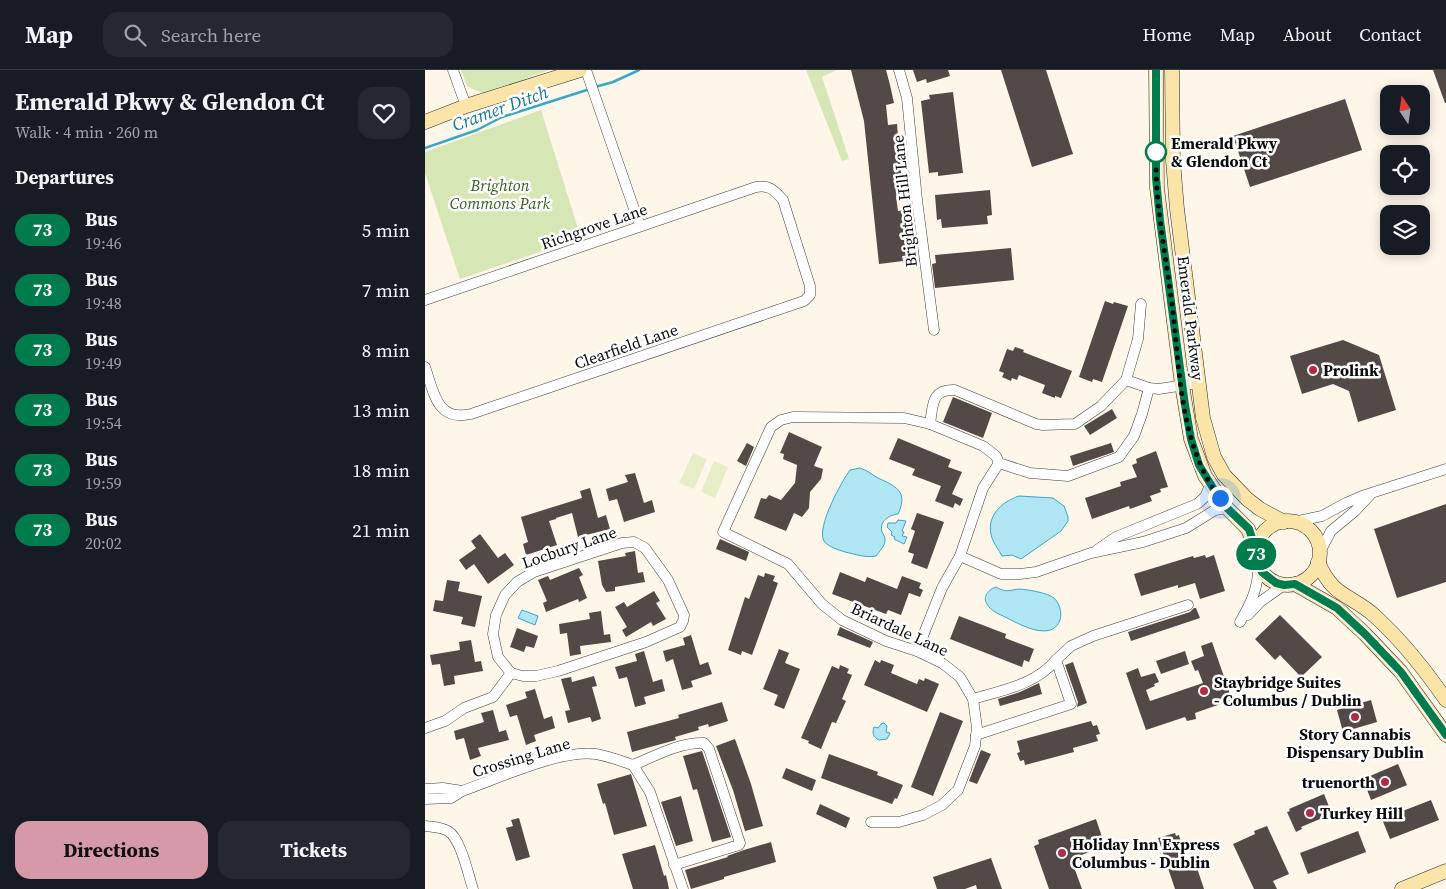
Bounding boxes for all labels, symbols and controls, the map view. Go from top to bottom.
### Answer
search box [103,12,453,57]
text: Map [25,18,73,51]
icon: search [121,21,149,49]
text: Search here [161,22,261,48]
text: Home [1143,22,1192,47]
text: Map [1220,22,1255,47]
text: About [1283,22,1331,47]
text: Contact [1359,22,1421,47]
water label: Cramer Ditch [448,79,552,137]
text: Emerald Pkwy & Glendon Ct [15,85,324,118]
north arrow [1380,85,1430,135]
map controls [1380,85,1430,255]
button: heart [358,87,410,139]
text: Walk · 4 min · 260 m [15,121,158,143]
place label: Emerald Pkwy & Glendon Ct [1171,132,1278,172]
street label: Brighton Hill Lane [886,134,922,268]
marker: Emerald Pkwy & Glendon Ct [1145,141,1167,163]
button: locate [1380,145,1430,195]
text: Departures [15,164,114,190]
park label: Brighton Commons Park [450,174,551,214]
street label: Richgrove Lane [538,197,650,255]
button: layers [1380,205,1430,255]
text: Bus [85,206,117,232]
text: 73 [33,217,52,242]
text: 5 min [362,217,410,243]
text: 19:46 [85,232,122,254]
street label: Emerald Parkway [1172,254,1210,382]
text: Bus [85,266,117,292]
text: 73 [33,277,52,302]
text: 7 min [362,277,410,303]
text: 19:48 [85,292,122,314]
street label: Clearfield Lane [571,318,681,374]
text: Bus [85,326,117,352]
text: 73 [33,337,52,362]
text: 8 min [362,337,410,363]
text: 19:49 [85,352,122,374]
place label: Prolink [1323,359,1379,381]
marker: Prolink [1307,364,1319,376]
text: Bus [85,386,117,412]
text: 73 [33,397,52,422]
text: 13 min [352,397,410,423]
text: 19:54 [85,412,122,434]
text: Bus [85,446,117,472]
text: 73 [33,457,52,482]
text: 18 min [352,457,410,483]
text: 19:59 [85,472,122,494]
your location [1208,486,1233,511]
text: Bus [85,506,117,532]
text: 73 [33,517,52,542]
text: 21 min [352,517,410,543]
street label: Locbury Lane [519,521,619,573]
text: 20:02 [85,532,122,554]
line badge: 73 [1233,538,1279,570]
text: 73 [1246,541,1266,566]
street label: Briardale Lane [848,597,952,661]
place label: Staybridge Suites - Columbus / Dublin [1214,671,1362,711]
marker: Staybridge Suites - Columbus / Dublin [1198,685,1210,697]
marker: Story Cannabis Dispensary Dublin [1349,711,1361,723]
place label: Story Cannabis Dispensary Dublin [1286,723,1424,763]
street label: Crossing Lane [469,732,573,782]
place label: truenorth [1302,771,1375,793]
marker: truenorth [1379,776,1391,788]
place label: Turkey Hill [1320,802,1403,824]
marker: Turkey Hill [1304,807,1316,819]
button: Directions [15,821,208,879]
button: Tickets [218,821,410,879]
place label: Holiday Inn Express Columbus - Dublin [1072,833,1220,873]
marker: Holiday Inn Express Columbus - Dublin [1056,847,1068,859]

